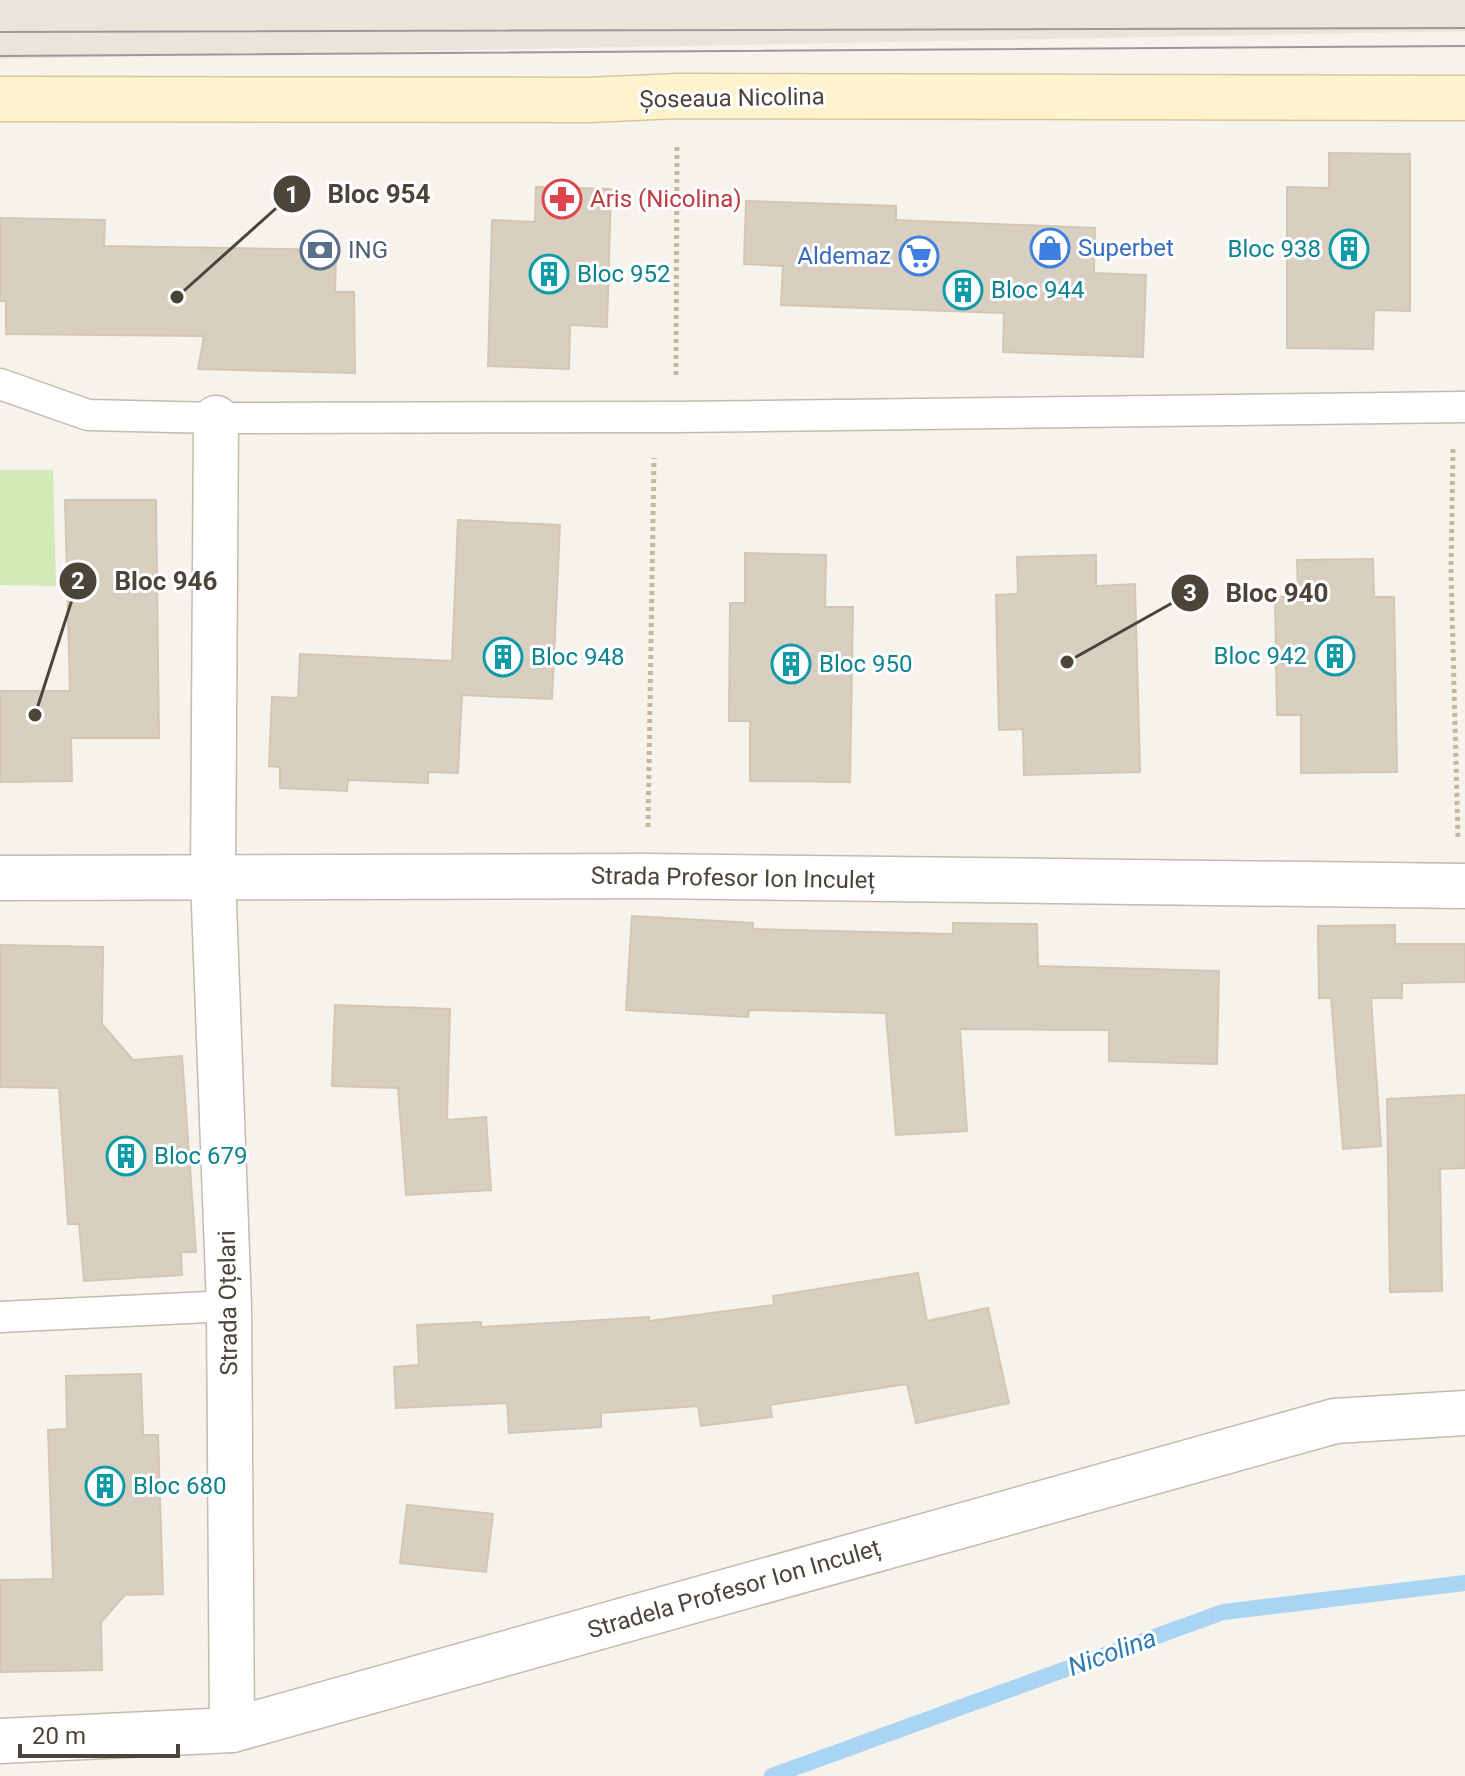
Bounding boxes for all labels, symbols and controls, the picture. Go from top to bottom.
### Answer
street label: Șoseaua Nicolina [639,82,825,114]
callout: Bloc 954 [272,169,447,219]
pharmacy icon: Aris (Nicolina) [541,178,583,220]
text: Bloc 954 [328,179,431,209]
text: 1 [285,181,299,209]
place label: Aris (Nicolina) [590,185,742,213]
shop icon: Superbet [1029,227,1071,269]
building icon: Bloc 938 [1328,228,1370,270]
bank icon: ING [299,229,341,271]
place label: Superbet [1078,234,1174,262]
supermarket icon: Aldemaz [898,235,940,277]
place label: Bloc 938 [1228,235,1321,263]
place label: ING [348,236,388,264]
place label: Aldemaz [797,242,891,270]
building icon: Bloc 952 [528,253,570,295]
place label: Bloc 952 [577,260,670,288]
building icon: Bloc 944 [942,269,984,311]
place label: Bloc 944 [991,276,1084,304]
callout: Bloc 946 [58,556,233,606]
text: Bloc 946 [115,566,218,596]
text: 2 [71,567,85,595]
callout: Bloc 940 [1170,568,1345,618]
text: Bloc 940 [1226,578,1328,608]
text: 3 [1183,579,1197,607]
building icon: Bloc 942 [1314,635,1356,677]
building icon: Bloc 948 [482,636,524,678]
place label: Bloc 942 [1214,642,1307,670]
place label: Bloc 948 [531,643,624,671]
building icon: Bloc 950 [770,643,812,685]
place label: Bloc 950 [819,650,912,678]
street label: Strada Profesor Ion Inculeț [591,862,876,894]
building icon: Bloc 679 [105,1135,147,1177]
place label: Bloc 679 [154,1142,247,1170]
street label: Strada Oțelari [213,1230,243,1376]
building icon: Bloc 680 [84,1465,126,1507]
place label: Bloc 680 [133,1472,226,1500]
street label: Stradela Profesor Ion Inculeț [585,1534,884,1644]
water label: Nicolina [1064,1622,1160,1682]
scale bar [20,1708,178,1758]
text: 20 m [32,1722,86,1750]

